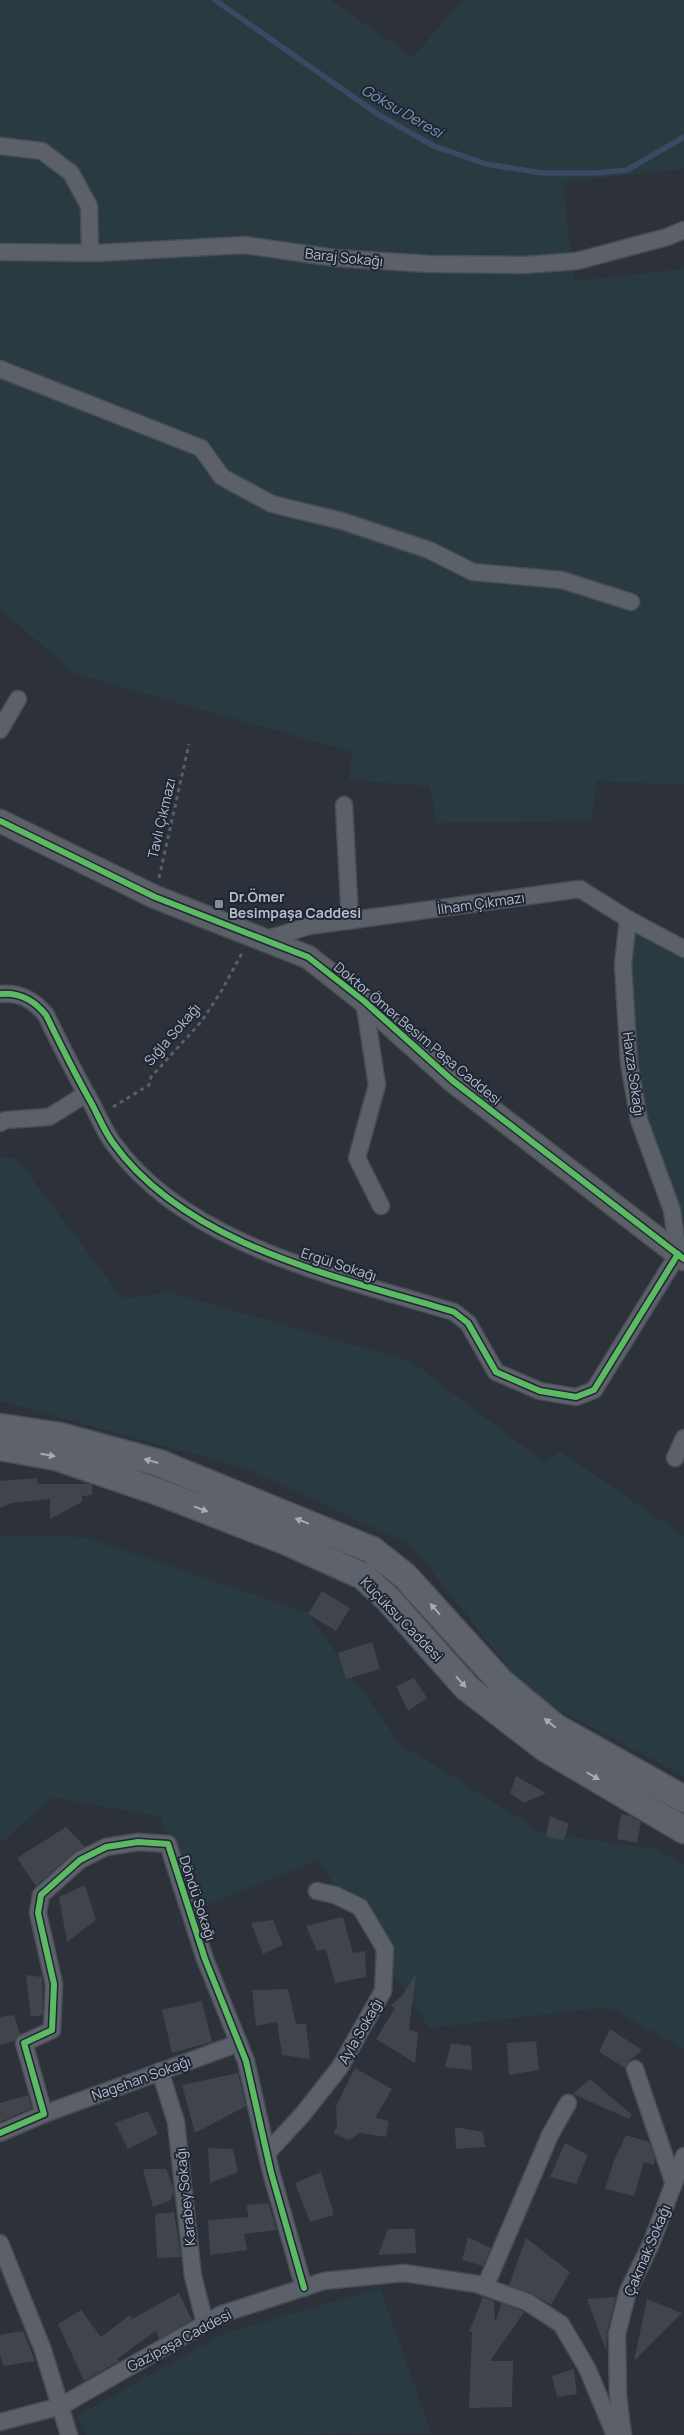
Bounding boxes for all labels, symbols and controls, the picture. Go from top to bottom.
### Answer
water label: Göksu Deresi [357,79,449,144]
street label: Baraj Sokağı [304,243,384,271]
street label: Tavlı Çıkmazı [143,776,179,860]
place label: Dr.Ömer Besimpaşa Caddesi [229,887,361,922]
street label: İlham Çıkmazı [436,887,526,919]
marker: Dr.Ömer Besimpaşa Caddesi [213,898,225,910]
street label: Doktor Ömer Besim Paşa Caddesi [330,957,506,1109]
street label: Sığla Sokağı [139,999,205,1069]
street label: Havza Sokağı [619,1031,649,1117]
street label: Ergül Sokağı [299,1243,379,1285]
one-way arrow [40,1452,56,1460]
one-way arrow [143,1456,158,1464]
one-way arrow [194,1505,209,1513]
one-way arrow [294,1517,309,1525]
street label: Küçüksu Caddesi [357,1573,447,1665]
one-way arrow [429,1603,441,1615]
one-way arrow [456,1675,467,1688]
one-way arrow [544,1717,557,1728]
one-way arrow [587,1771,600,1780]
street label: Döndü Sokağı [175,1853,221,1943]
street label: Ayla Sokağı [334,1995,386,2067]
street label: Nagehan Sokağı [89,2051,193,2105]
street label: Karabey Sokağı [170,2147,200,2247]
street label: Çakmak Sokağı [619,2201,675,2299]
street label: Gazipaşa Caddesi [124,2304,234,2376]

